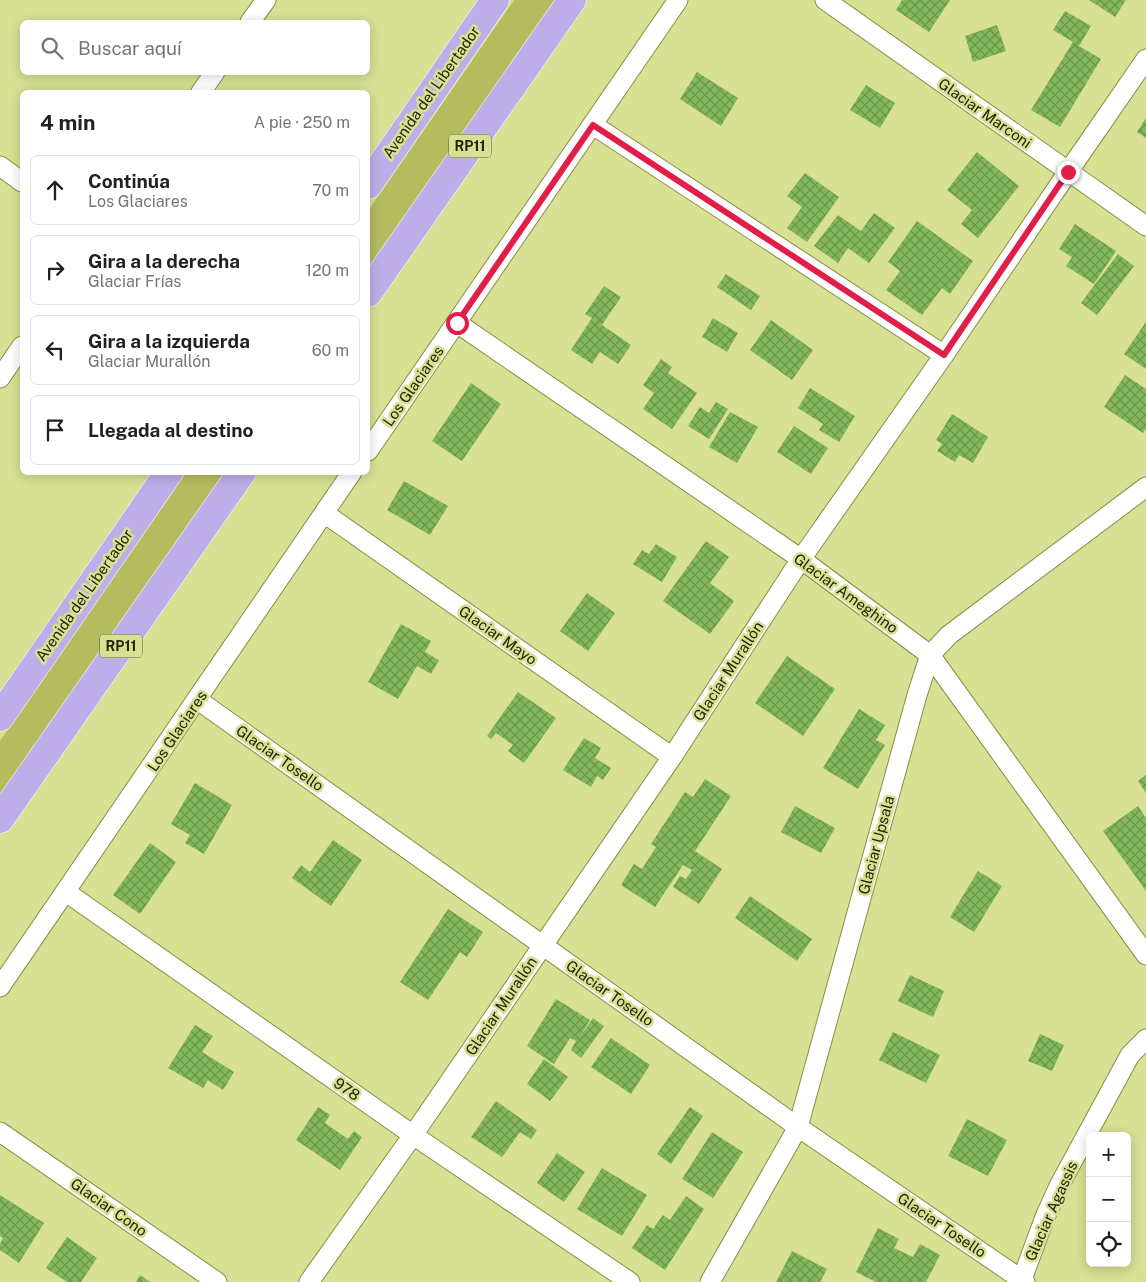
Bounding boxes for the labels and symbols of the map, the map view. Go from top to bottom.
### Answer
street label: Avenida del Libertador [379,23,483,161]
street label: Glaciar Marconi [935,75,1035,151]
road number: RP11 [449,134,491,158]
route end [1057,161,1080,184]
route start [446,312,469,335]
street label: Los Glaciares [379,343,447,429]
street label: Avenida del Libertador [32,526,136,664]
street label: Glaciar Ameghino [791,550,901,636]
street label: Glaciar Mayo [456,602,540,668]
street label: Glaciar Murallón [690,618,766,724]
road number: RP11 [100,634,142,658]
street label: Los Glaciares [144,687,210,775]
street label: Glaciar Tosello [233,722,327,794]
street label: Glaciar Upsala [855,794,897,896]
street label: Glaciar Murallón [462,954,540,1058]
street label: Glaciar Tosello [563,957,657,1029]
street label: 978 [331,1074,363,1104]
street label: Glaciar Agassis [1021,1158,1081,1264]
street label: Glaciar Cono [68,1174,150,1240]
street label: Glaciar Tosello [895,1189,989,1261]

